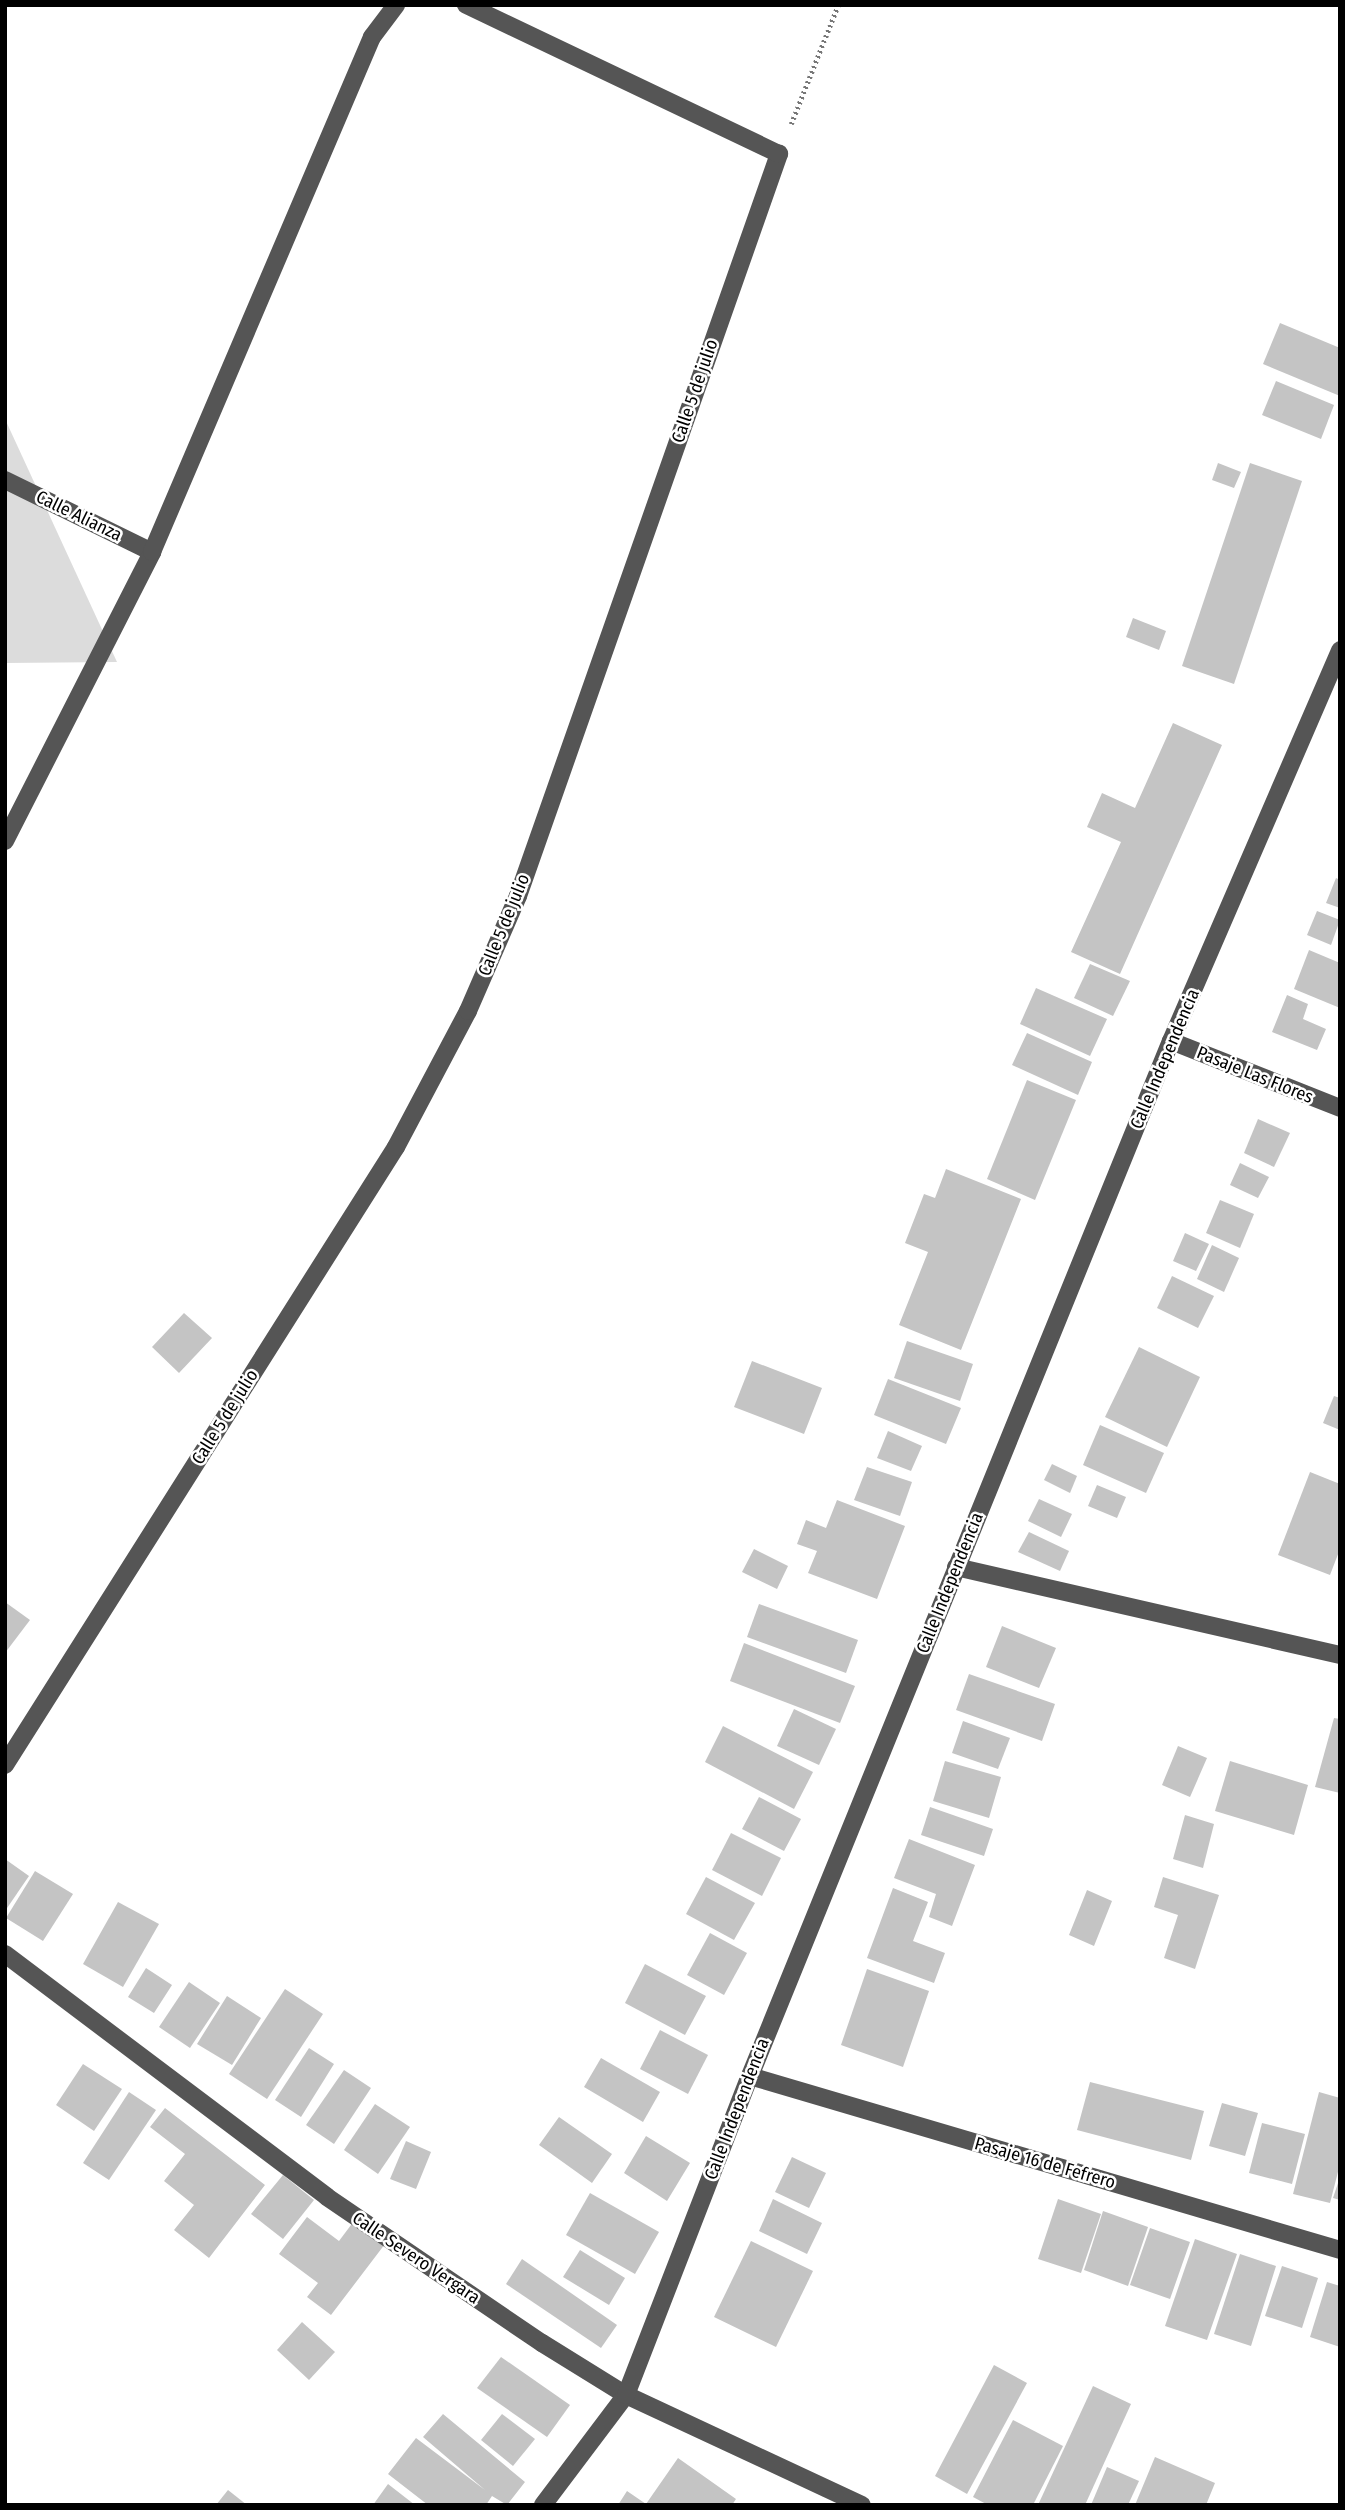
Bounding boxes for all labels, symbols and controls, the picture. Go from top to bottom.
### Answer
street label: Calle 5 de julio [667,336,723,446]
street label: Calle Alianza [33,486,125,546]
street label: Calle 5 de julio [474,871,534,979]
street label: Calle Independencia [1126,986,1204,1132]
street label: Pasaje Las Flores [1194,1042,1316,1108]
street label: Calle 5 de julio [187,1365,263,1469]
street label: Calle Independencia [912,1509,988,1657]
street label: Calle Independencia [700,2035,774,2183]
street label: Pasaje 16 de Fefrero [972,2133,1118,2193]
street label: Calle Severo Vergara [348,2207,484,2309]

